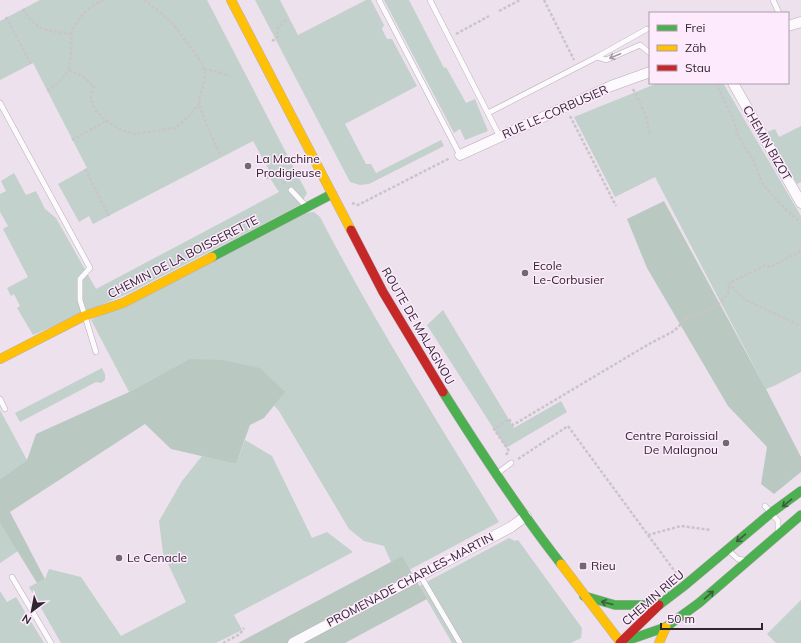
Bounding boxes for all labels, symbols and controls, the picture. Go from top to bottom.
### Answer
legend [649,12,789,84]
text: Frei [685,20,705,35]
text: Zäh [685,40,706,55]
one-way arrow [610,52,622,60]
text: Stau [685,60,711,75]
street label: RUE LE-CORBUSIER [500,81,610,142]
street label: CHEMIN BIZOT [740,103,795,184]
place label: La Machine Prodigieuse [256,151,321,180]
marker: La Machine Prodigieuse [243,161,253,171]
street label: CHEMIN DE LA BOISSERETTE [105,212,260,301]
place label: Ecole Le-Corbusier [533,258,605,287]
street label: ROUTE DE MALAGNOU [379,265,458,387]
marker: Ecole Le-Corbusier [520,268,530,278]
place label: Centre Paroissial De Malagnou [625,428,718,457]
marker: Centre Paroissial De Malagnou [721,438,731,448]
one-way arrow [781,498,792,507]
street label: PROMENADE CHARLES-MARTIN [324,529,496,630]
one-way arrow [736,534,747,543]
place label: Le Cenacle [127,550,187,565]
marker: Le Cenacle [114,553,124,563]
place label: Rieu [591,558,616,573]
marker: Rieu [578,561,588,571]
street label: CHEMIN RIEU [619,567,687,629]
one-way arrow [703,590,714,599]
north arrow [12,591,52,631]
one-way arrow [601,598,614,606]
scale bar [661,605,762,631]
text: N [19,611,34,628]
text: 50 m [667,611,695,626]

